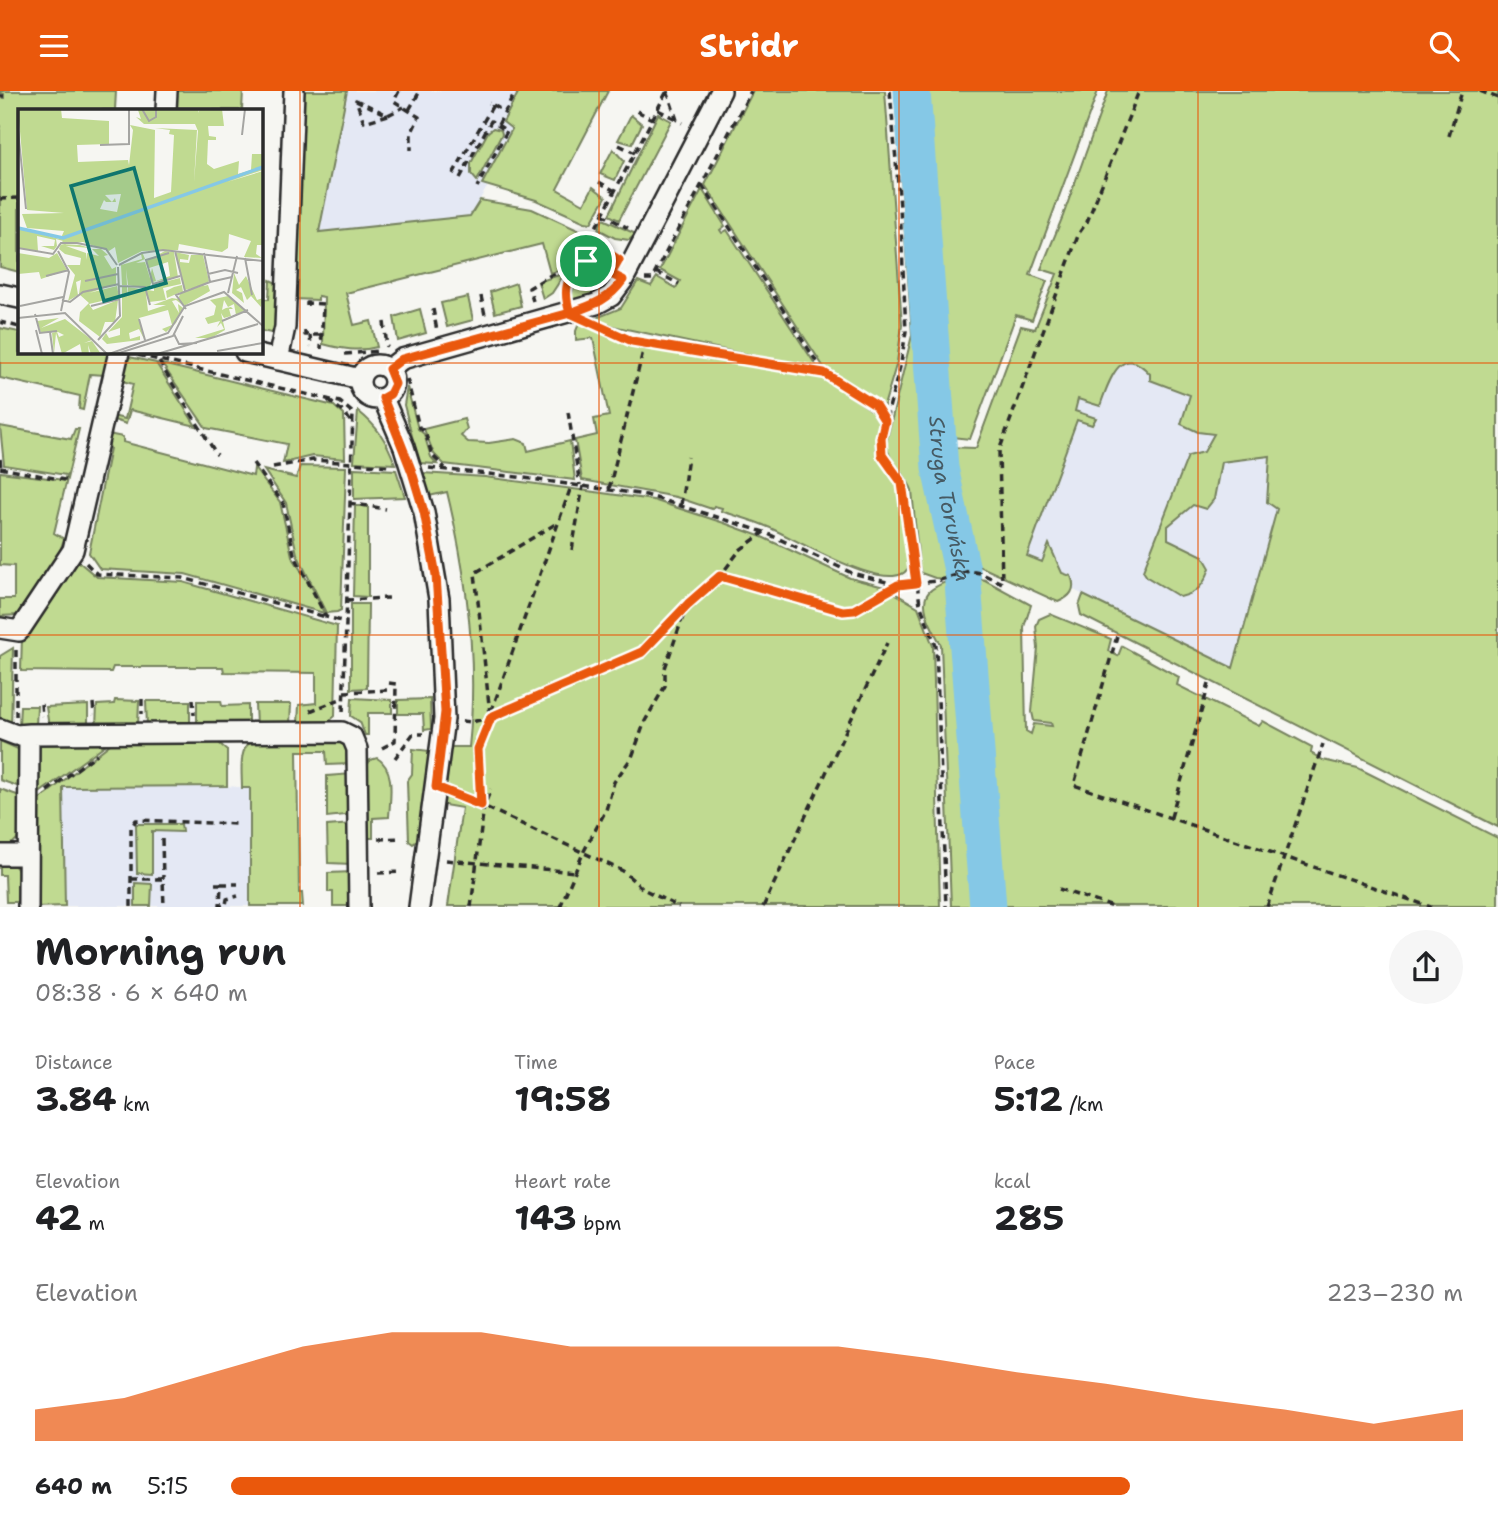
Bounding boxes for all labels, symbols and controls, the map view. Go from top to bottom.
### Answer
text: Stridr [699,24,799,67]
icon: menu [35,27,73,65]
icon: search [1425,27,1463,65]
inset map [18,109,262,353]
pin [556,231,616,291]
icon: arrive [567,242,605,280]
water label: Struga Toruńska [922,415,977,583]
text: Morning run [35,926,286,977]
button: share [1389,930,1463,1004]
text: 08:38 · 6 × 640 m [35,978,248,1008]
text: Distance [35,1050,113,1075]
text: Time [514,1050,558,1075]
text: Pace [994,1050,1035,1075]
text: 3.84 [35,1075,117,1122]
text: 19:58 [514,1075,611,1122]
text: 5:12 [994,1075,1063,1122]
text: km [117,1092,150,1117]
text: /km [1063,1092,1103,1117]
text: Elevation [35,1169,120,1194]
text: Heart rate [514,1169,611,1194]
text: kcal [994,1169,1031,1194]
text: 42 [35,1194,82,1241]
text: 143 [514,1194,577,1241]
text: 285 [994,1194,1064,1241]
text: m [82,1211,105,1236]
text: bpm [577,1211,621,1236]
text: Elevation [35,1278,138,1308]
text: 223–230 m [1327,1278,1463,1308]
text: 640 m [35,1471,112,1501]
text: 5:15 [147,1471,188,1501]

